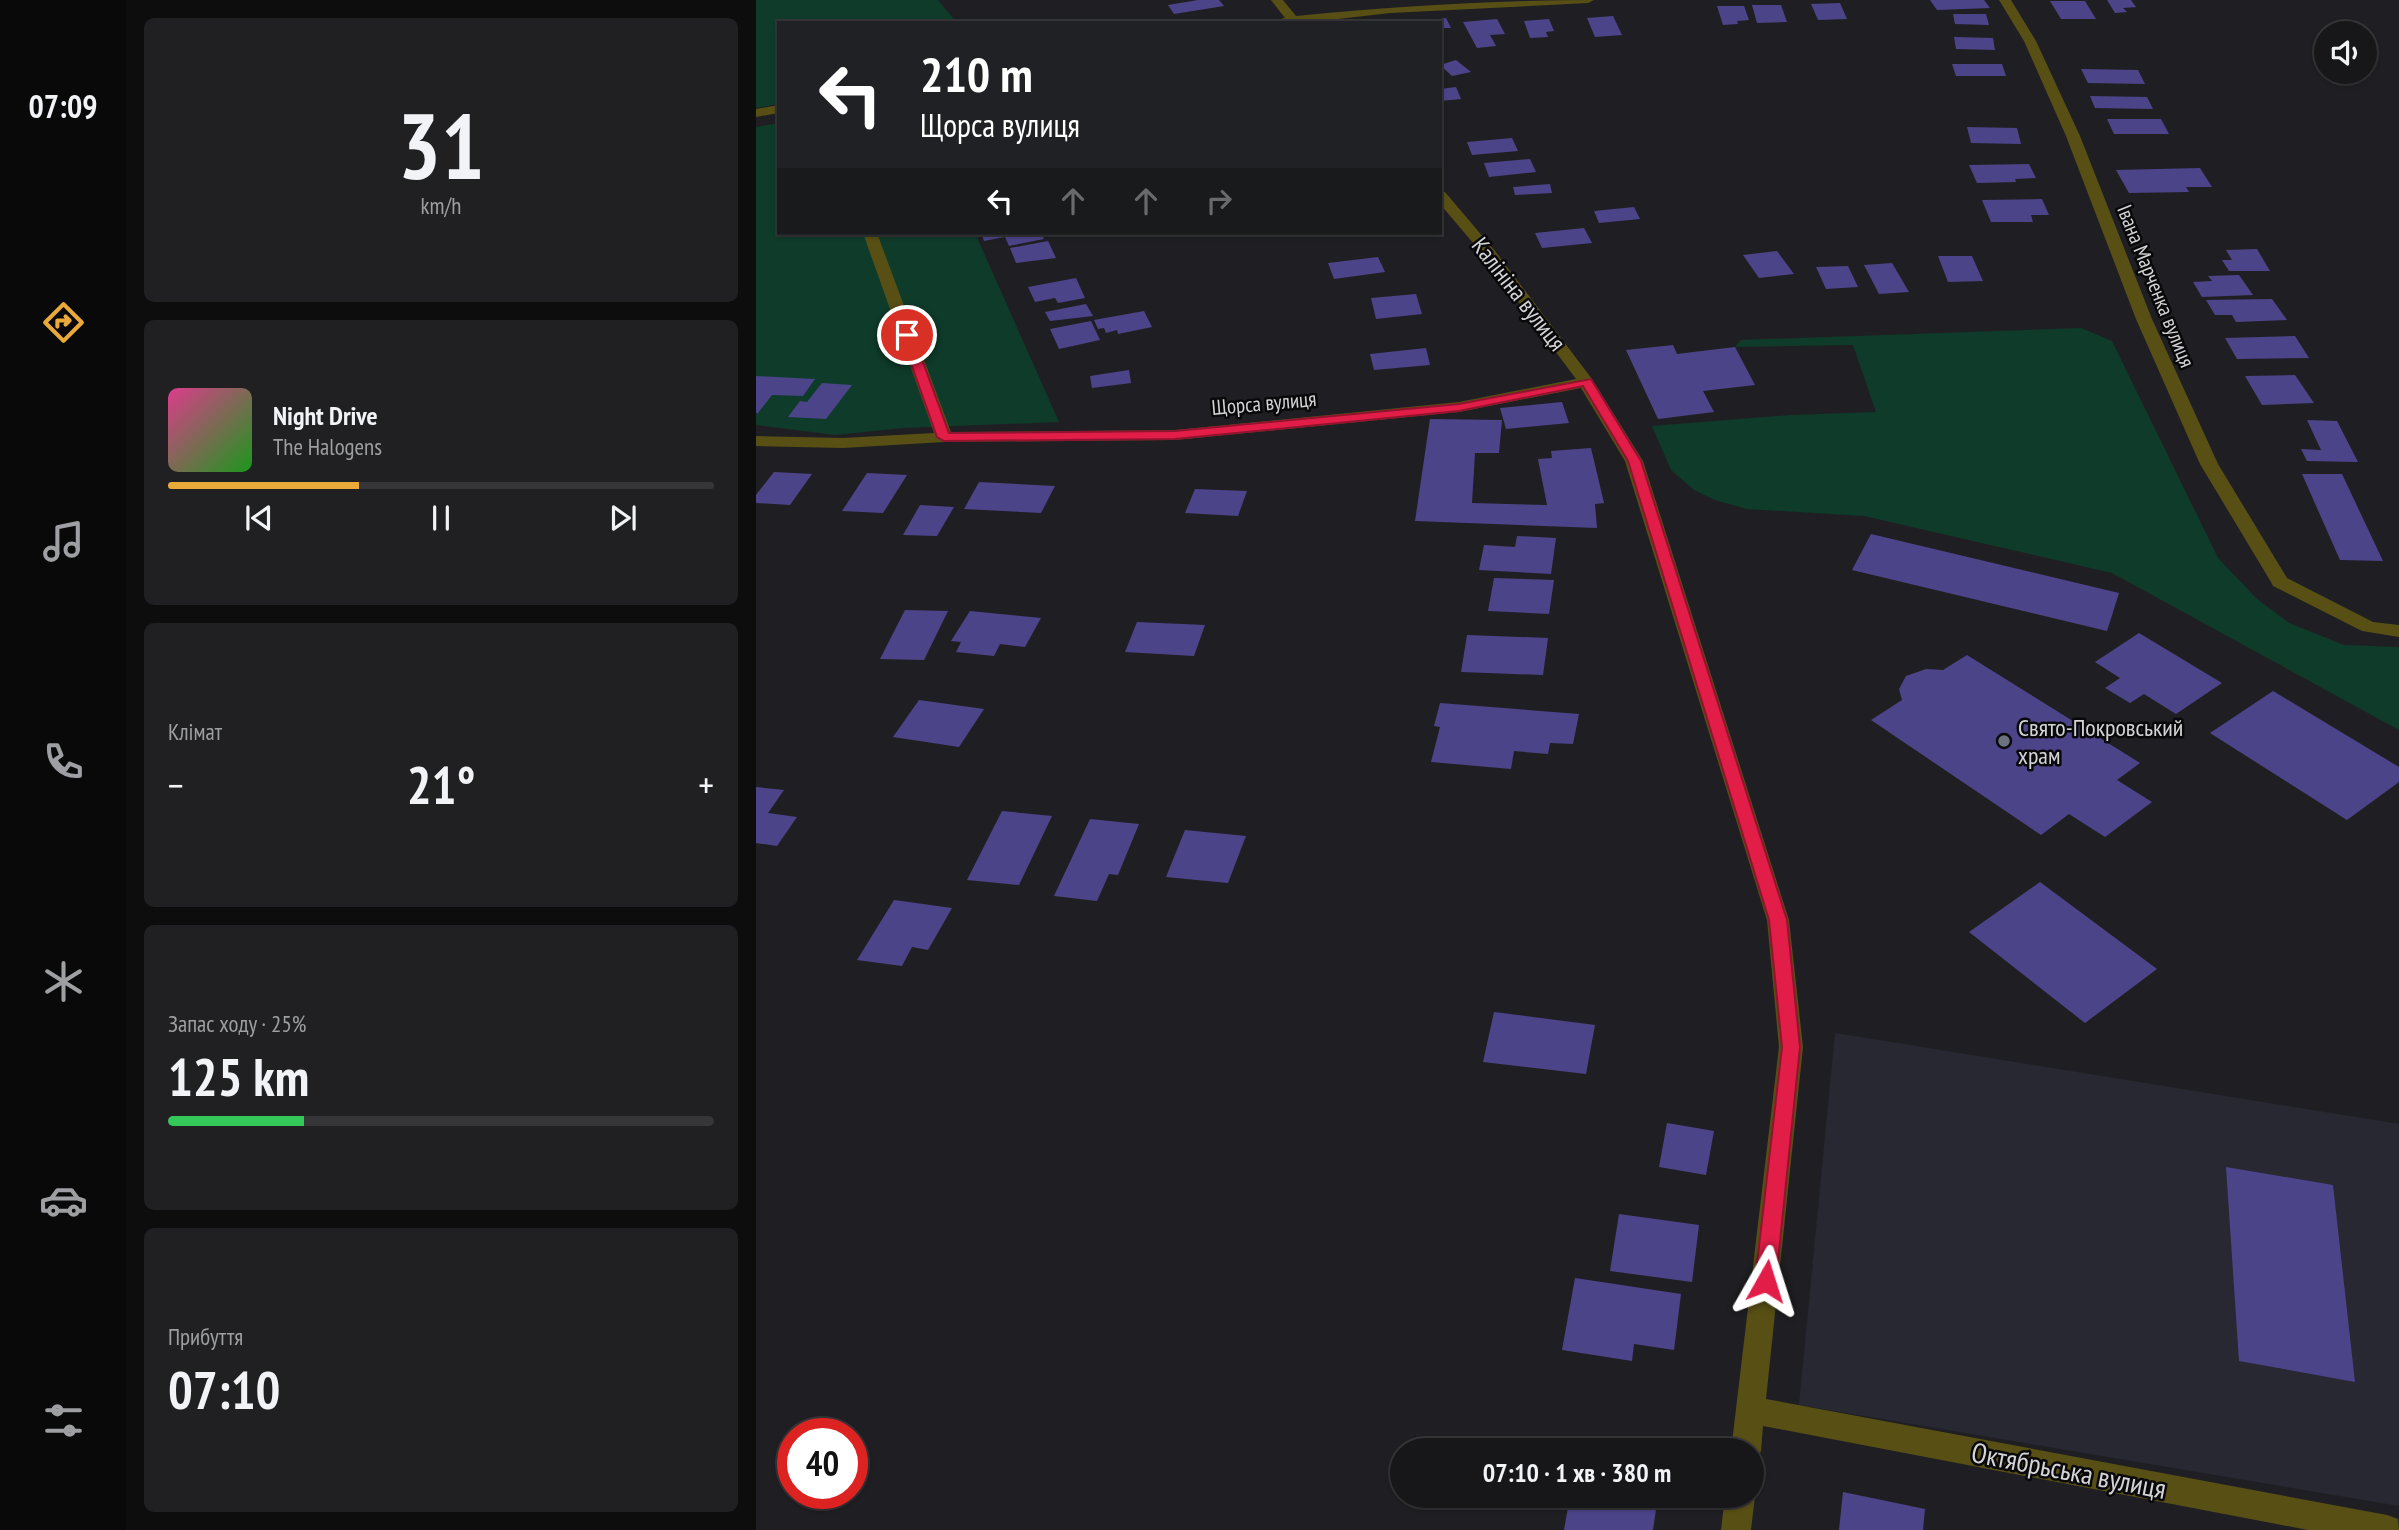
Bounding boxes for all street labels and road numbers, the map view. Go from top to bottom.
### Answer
street label: Івана Марченка вулиця [2111,201,2201,371]
street label: Калініна вулиця [1465,231,1573,357]
street label: Щорса вулиця [1211,385,1317,421]
street label: Октябрьська вулиця [1969,1433,2169,1507]

